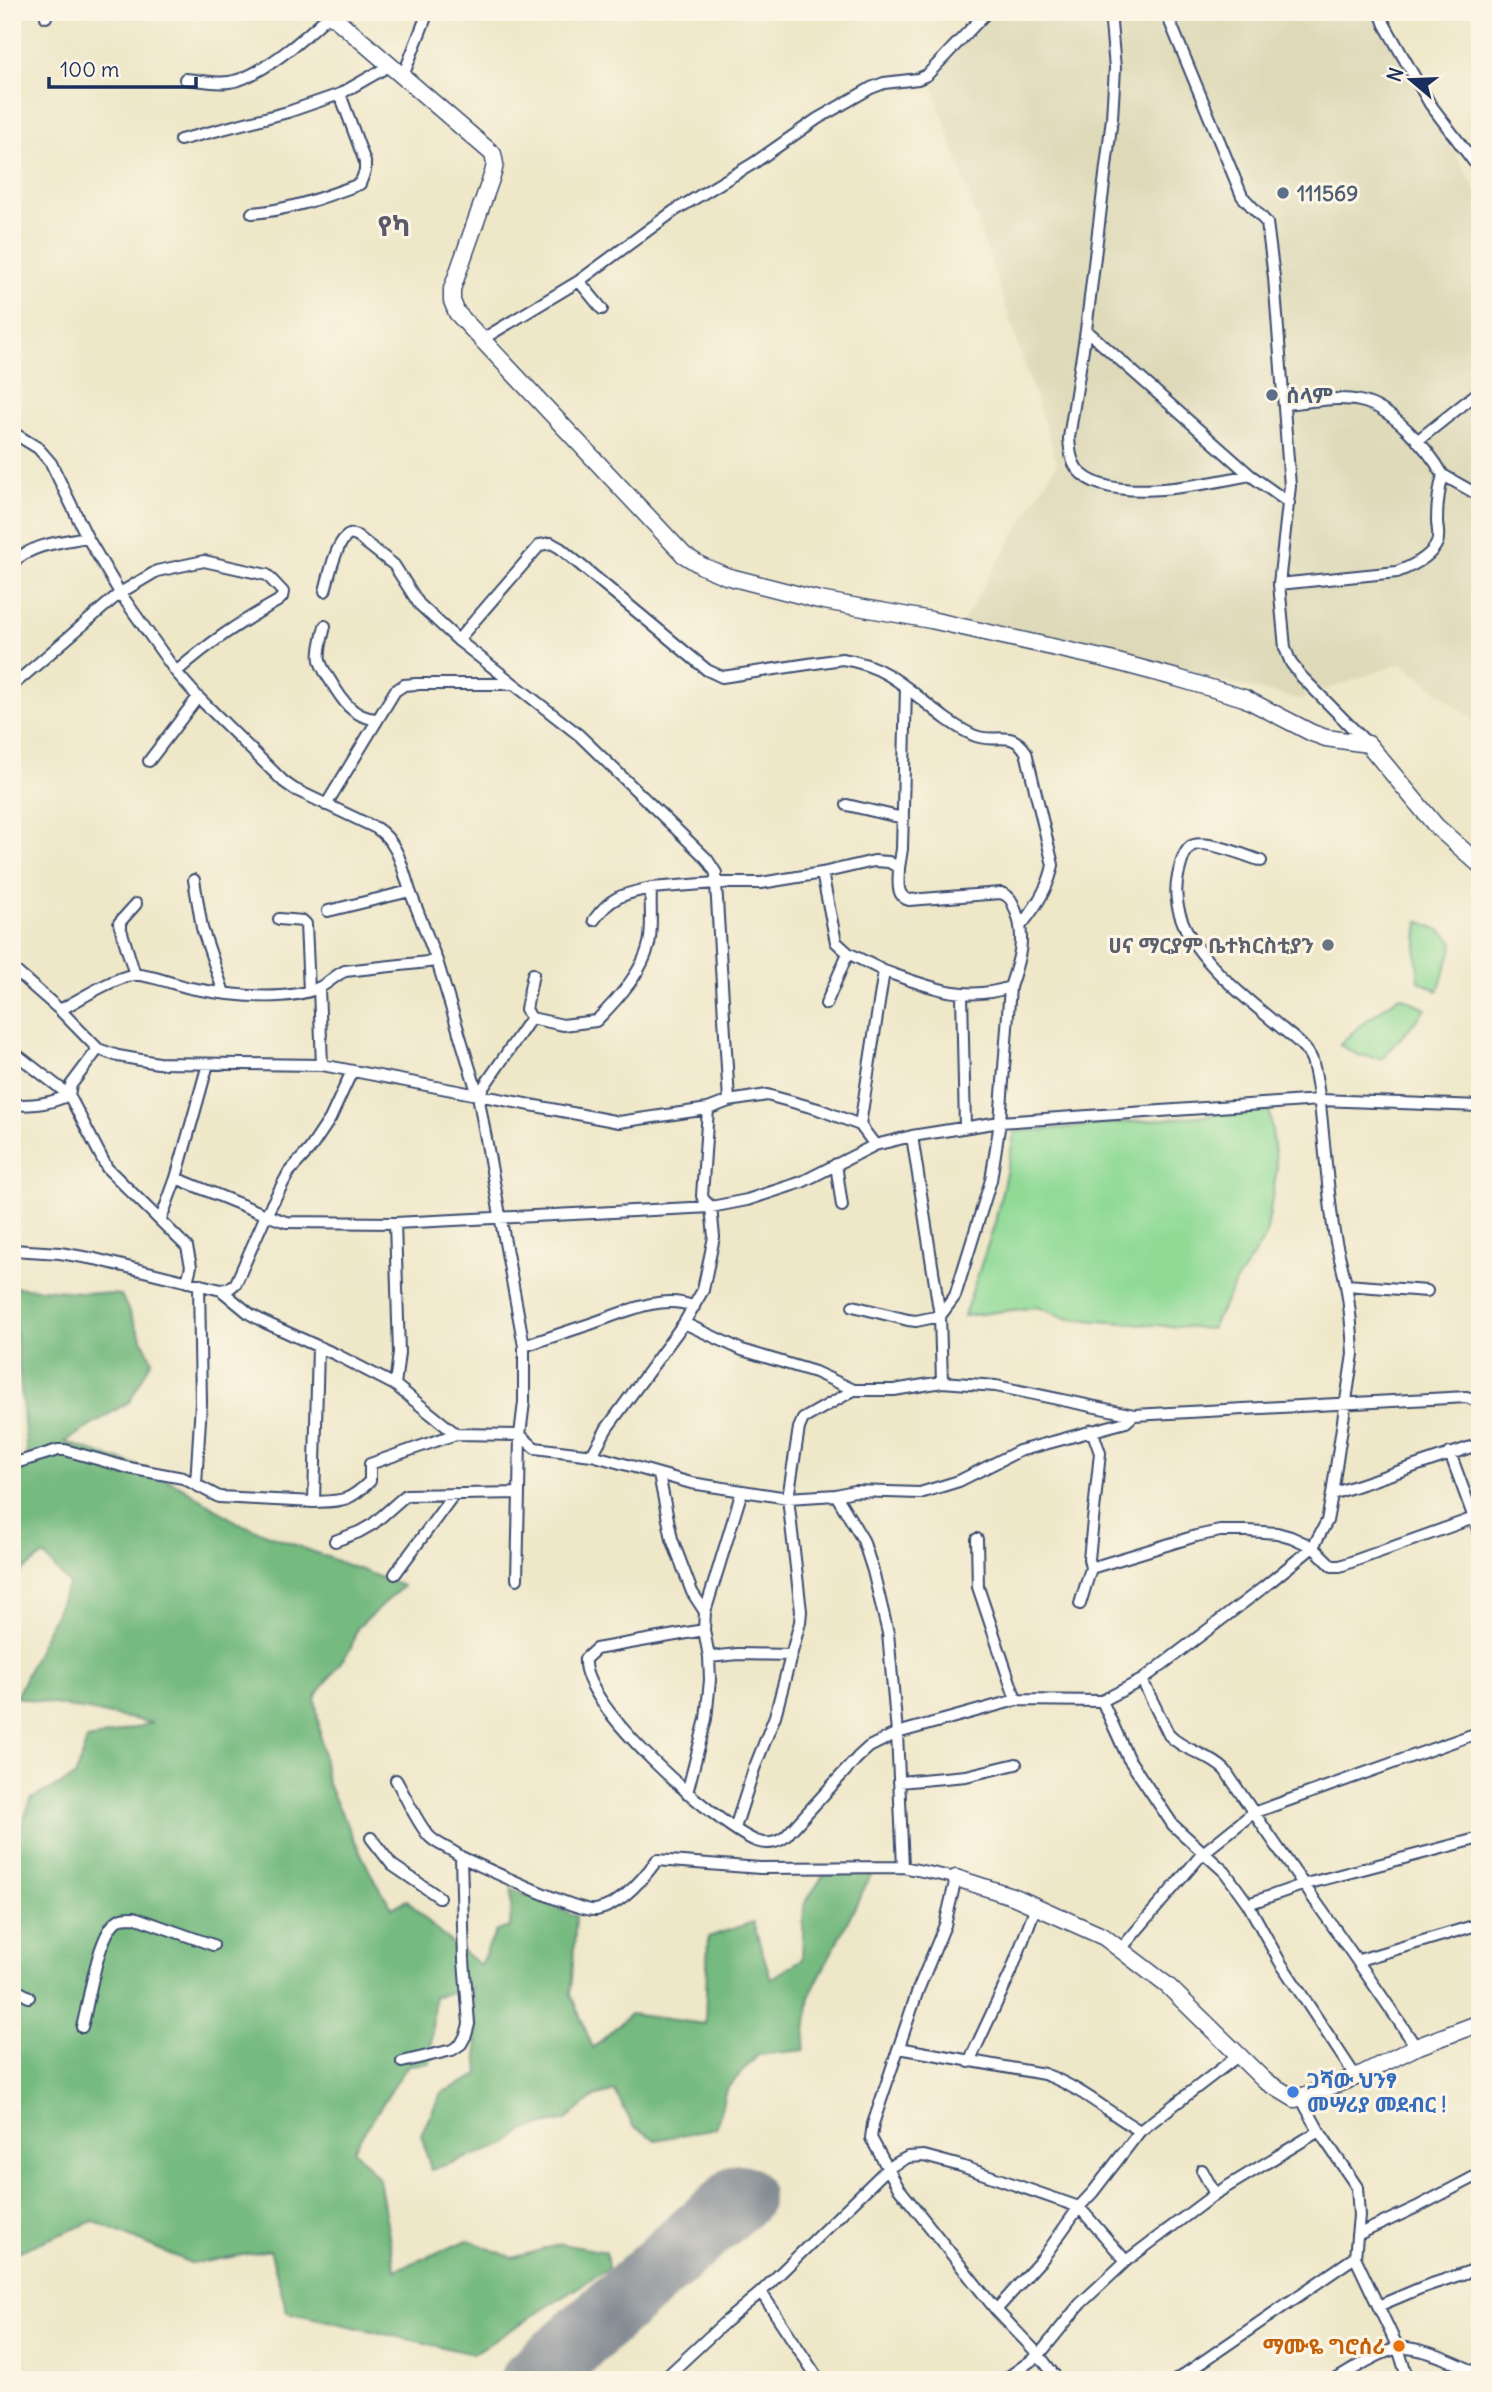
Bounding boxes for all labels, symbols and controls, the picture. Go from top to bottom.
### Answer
scale bar [49,46,196,90]
north arrow [1376,46,1446,116]
text: 100 m [60,56,119,83]
text: N [1381,64,1408,85]
place label: 111569 [1297,180,1358,207]
marker: 111569 [1275,185,1291,201]
district label: የካ [378,208,410,244]
place label: ሰላም [1286,382,1333,409]
marker: ሰላም [1264,387,1280,403]
place label: ሀና ማርያም ቤተክርስቲያን [1108,932,1314,959]
marker: ሀና ማርያም ቤተክርስቲያን [1320,937,1336,953]
place label: ጋሻው ህንፃ መሣሪያ መደብር ! [1307,2067,1446,2118]
marker: ጋሻው ህንፃ መሣሪያ መደብር ! [1285,2084,1301,2100]
place label: ማሙዬ ግሮሰሪ [1263,2333,1385,2360]
marker: ማሙዬ ግሮሰሪ [1391,2338,1407,2354]

